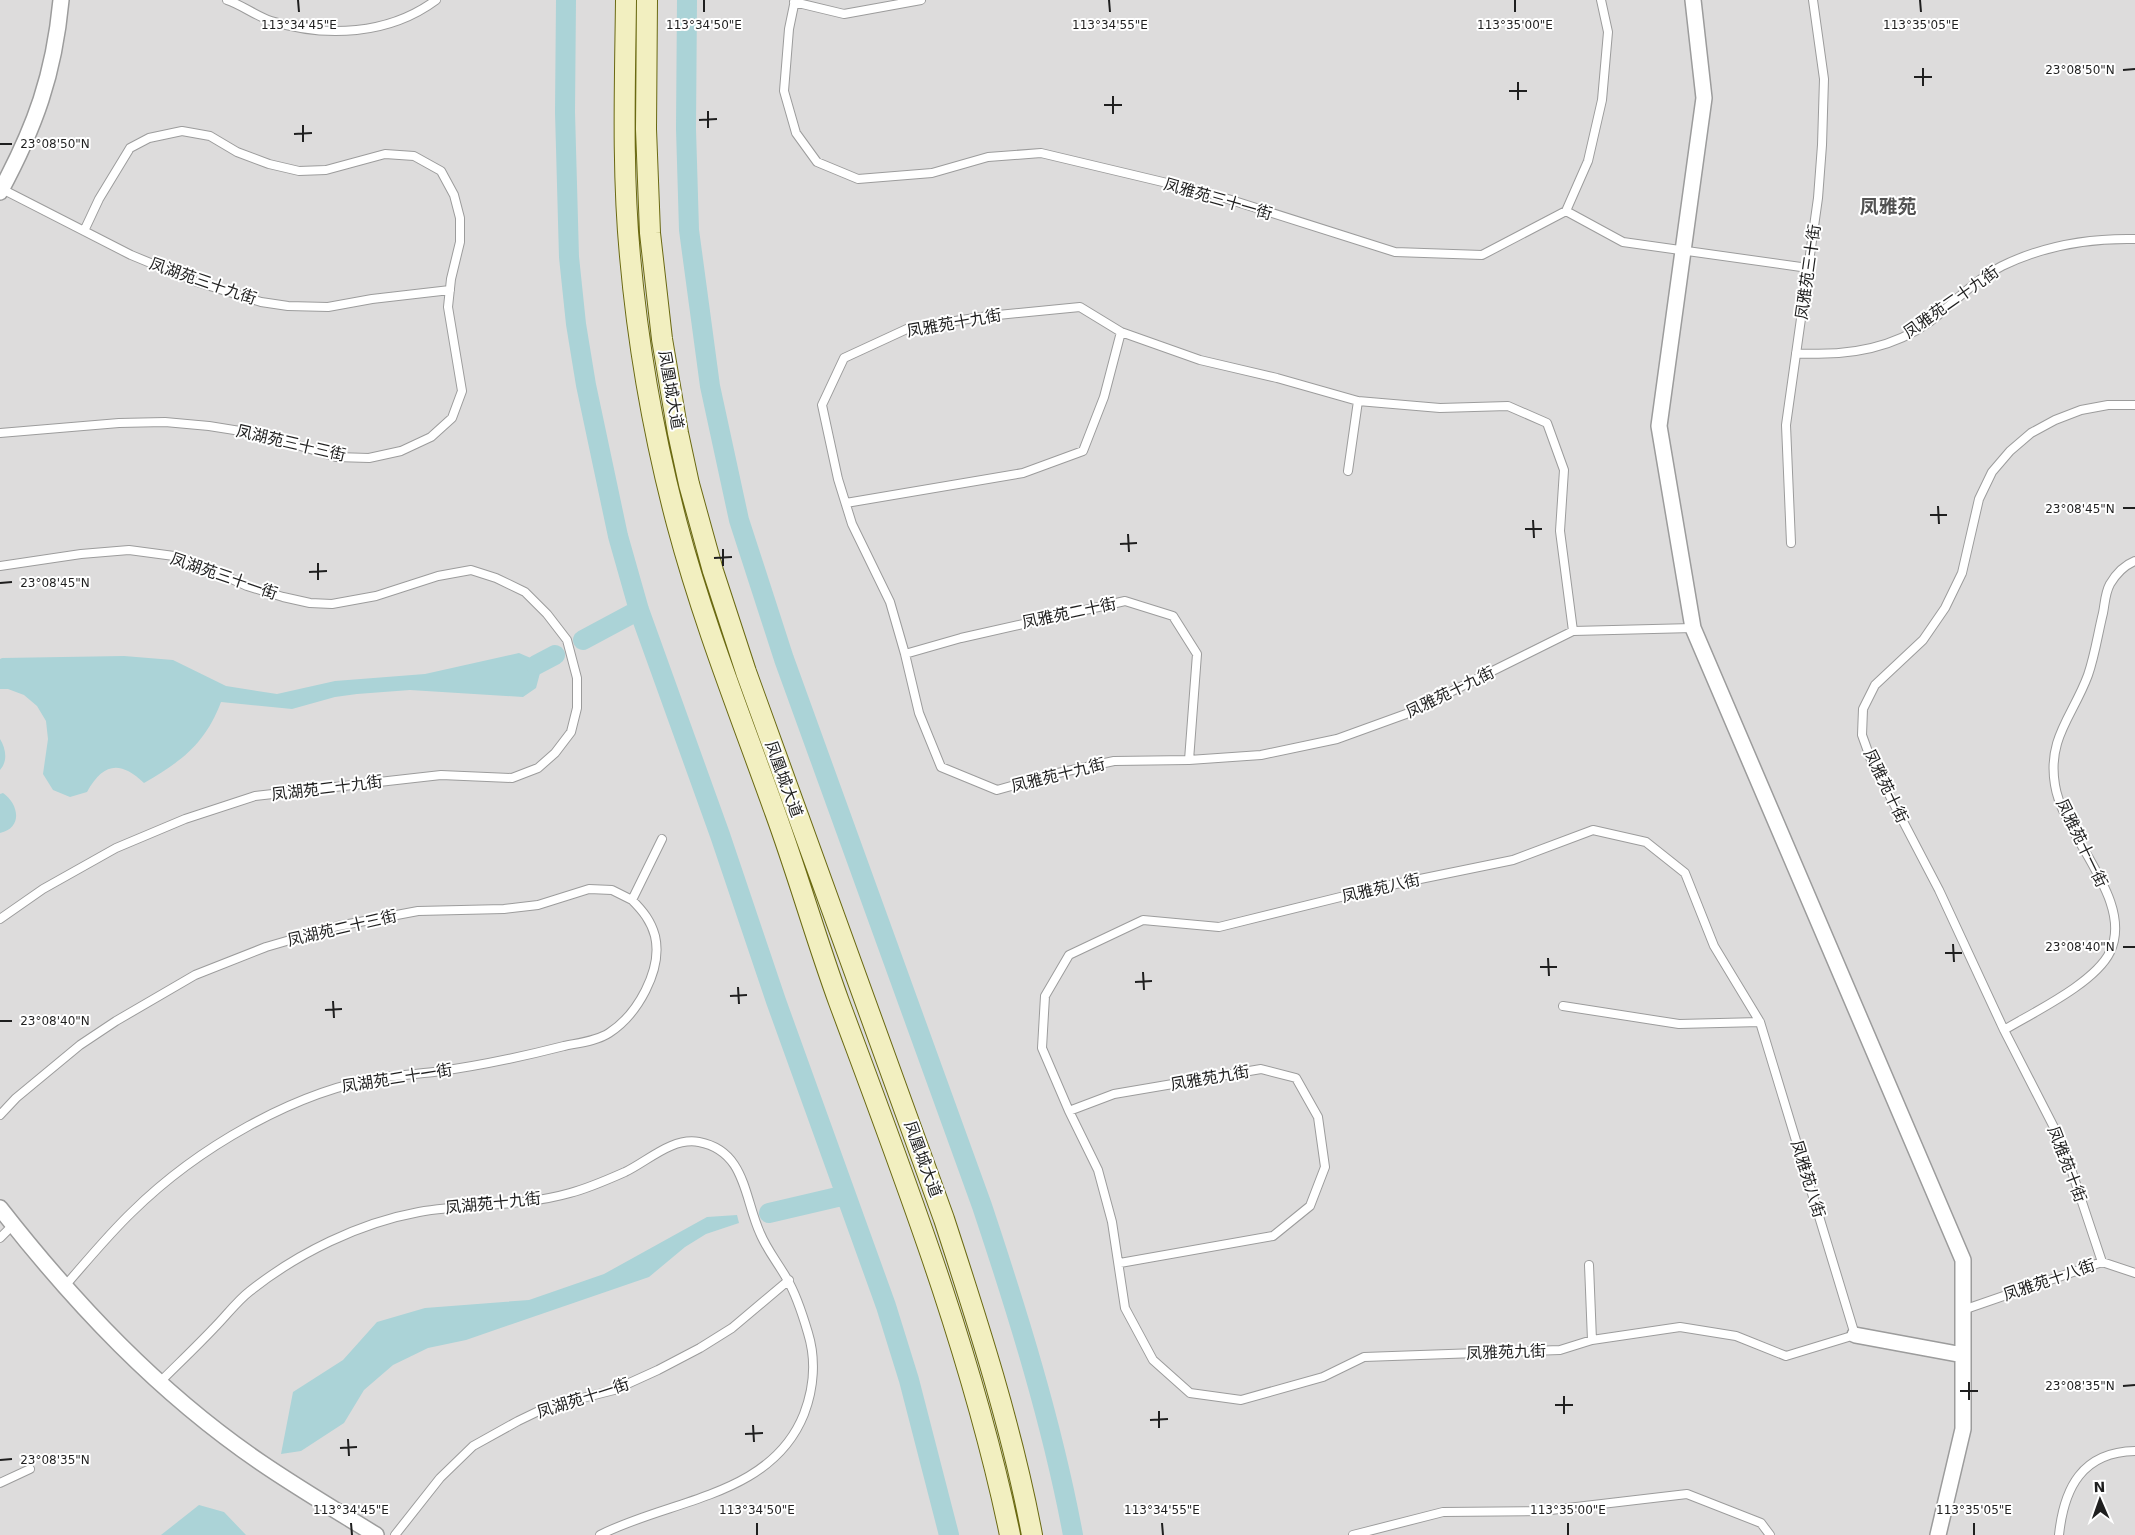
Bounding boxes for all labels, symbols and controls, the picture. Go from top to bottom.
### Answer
text: 113°34'45"E [261,18,337,32]
text: 113°34'50"E [666,18,742,32]
text: 113°34'55"E [1072,18,1148,32]
text: 113°35'00"E [1477,18,1553,32]
text: 113°35'05"E [1883,18,1959,32]
text: 23°08'50"N [2045,63,2115,77]
text: 23°08'50"N [20,137,90,151]
street label: 凤雅苑三十一街 [1162,174,1274,224]
district label: 凤雅苑 [1859,195,1917,217]
street label: 凤雅苑三十街 [1792,223,1824,321]
street label: 凤湖苑三十九街 [147,254,259,308]
street label: 凤雅苑二十九街 [1900,262,2002,342]
street label: 凤雅苑十九街 [905,305,1003,341]
street label: 凤凰城大道 [655,349,687,431]
street label: 凤湖苑三十三街 [234,421,348,465]
text: 23°08'45"N [2045,502,2115,516]
street label: 凤湖苑三十一街 [168,549,280,603]
text: 23°08'45"N [20,576,90,590]
street label: 凤雅苑二十街 [1020,594,1118,632]
street label: 凤雅苑十九街 [1403,662,1497,722]
street label: 凤凰城大道 [761,738,807,820]
street label: 凤雅苑十街 [1860,746,1912,826]
street label: 凤雅苑十九街 [1009,754,1107,796]
street label: 凤湖苑二十九街 [270,772,384,804]
street label: 凤雅苑十一街 [2052,796,2112,890]
street label: 凤雅苑八街 [1340,870,1422,906]
street label: 凤湖苑二十三街 [285,906,399,950]
text: 23°08'40"N [2045,940,2115,954]
text: 23°08'40"N [20,1014,90,1028]
street label: 凤湖苑二十一街 [340,1060,454,1096]
street label: 凤雅苑九街 [1169,1062,1251,1094]
street label: 凤凰城大道 [900,1118,946,1200]
street label: 凤雅苑十街 [2044,1123,2090,1205]
street label: 凤雅苑八街 [1787,1138,1829,1220]
street label: 凤湖苑十九街 [444,1189,542,1217]
street label: 凤雅苑十八街 [2001,1255,2097,1305]
street label: 凤雅苑九街 [1466,1341,1546,1363]
street label: 凤湖苑十一街 [534,1374,632,1422]
text: 23°08'35"N [2045,1379,2115,1393]
text: 23°08'35"N [20,1453,90,1467]
north arrow [2075,1475,2125,1525]
text: N [2093,1479,2106,1495]
text: 113°34'45"E [313,1503,389,1517]
text: 113°34'50"E [719,1503,795,1517]
text: 113°34'55"E [1124,1503,1200,1517]
text: 113°35'00"E [1530,1503,1606,1517]
text: 113°35'05"E [1936,1503,2012,1517]

